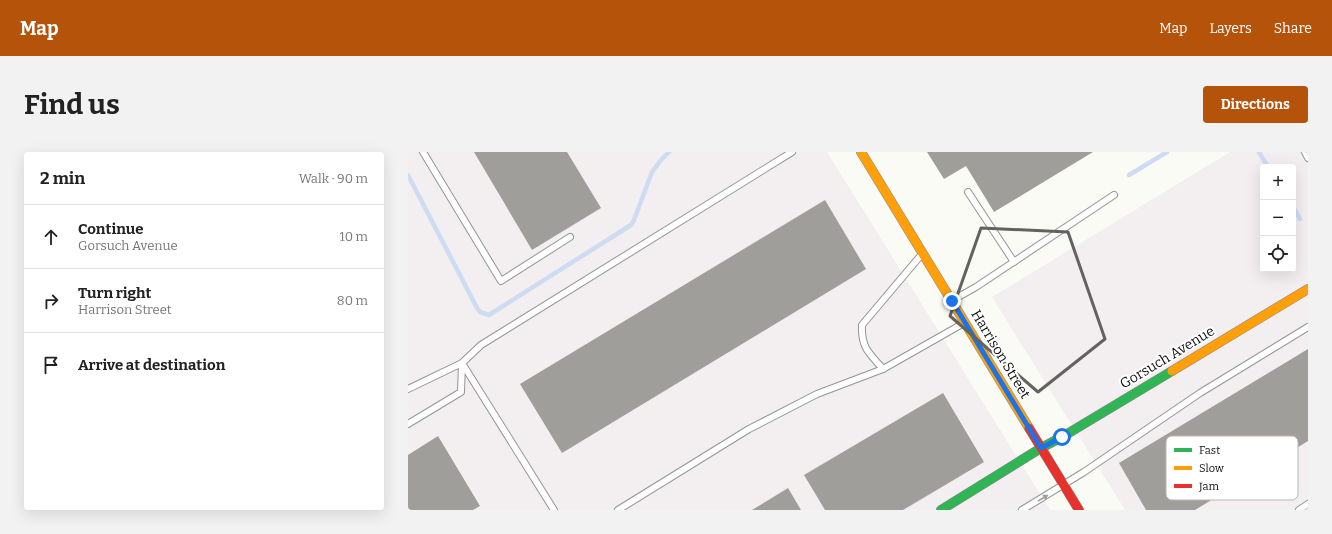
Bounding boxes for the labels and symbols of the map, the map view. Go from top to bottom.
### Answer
route end [943,292,961,310]
street label: Harrison Street [967,307,1034,402]
street label: Gorsuch Avenue [1117,322,1218,392]
route start [1053,428,1071,446]
legend [1166,436,1298,500]
text: Fast [1199,444,1220,457]
text: Slow [1199,462,1224,475]
text: Jam [1198,480,1219,493]
one-way arrow [1037,494,1049,501]

